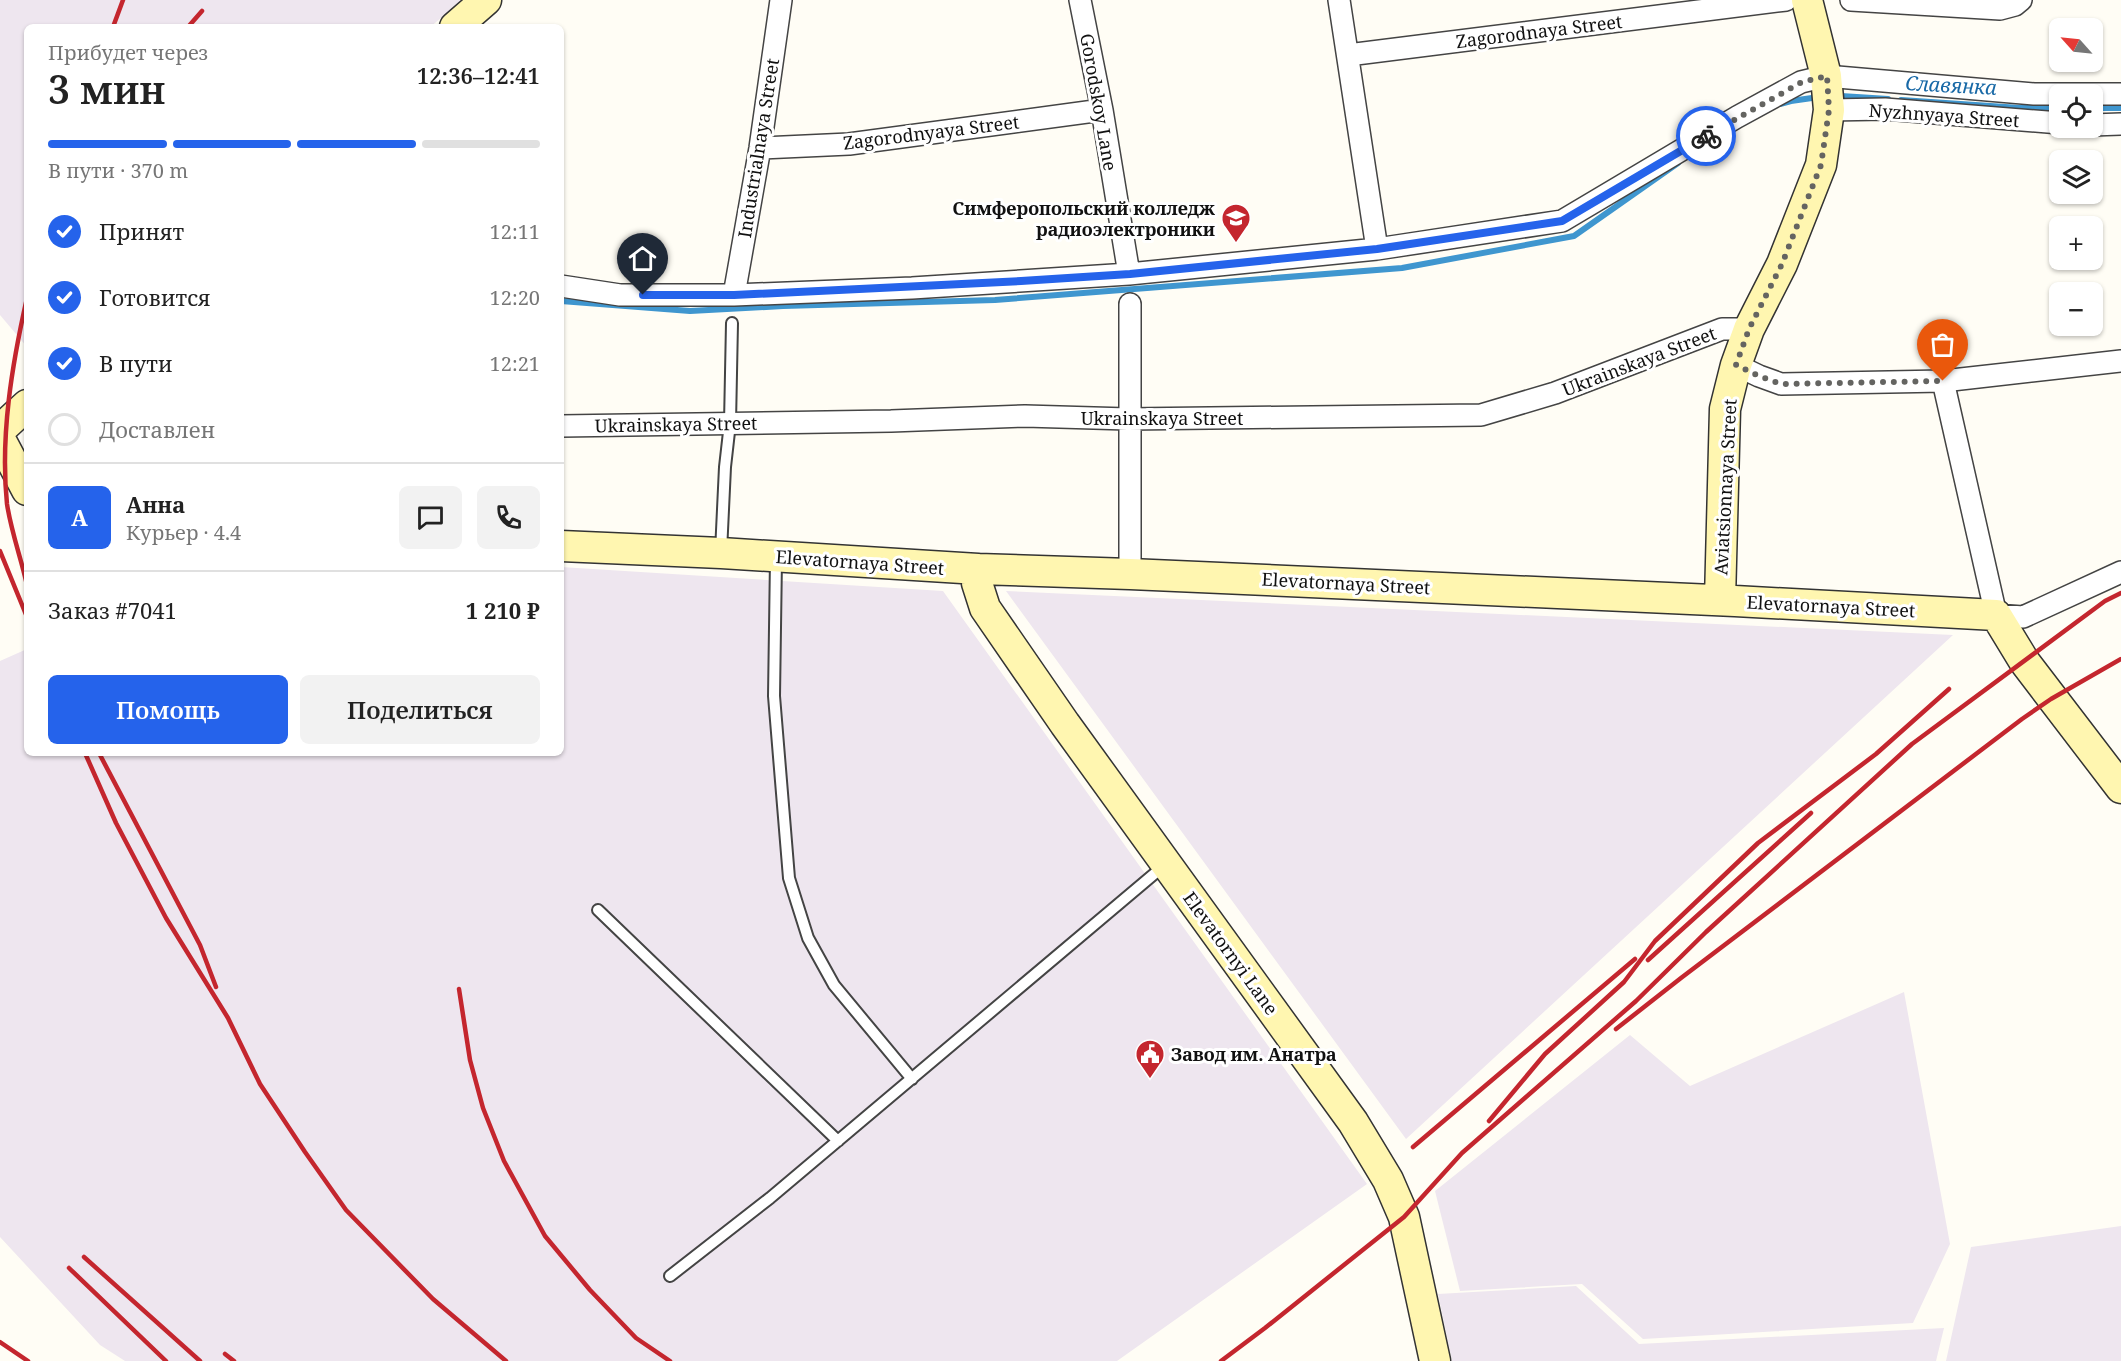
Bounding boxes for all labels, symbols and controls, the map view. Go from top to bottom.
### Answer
street label: Zagorodnaya Street [1454,9,1624,53]
north arrow [2049,18,2103,72]
map controls [2049,18,2103,336]
street label: Gorodskoy Lane [1075,32,1123,172]
text: Прибудет через [48,39,208,66]
street label: Industrialnaya Street [732,56,784,240]
text: 12:36–12:41 [417,60,540,90]
text: 3 мин [48,62,166,115]
water label: Славянка [1904,69,1998,101]
button: locate [2049,84,2103,138]
street label: Nyzhnyaya Street [1868,98,2020,132]
courier [1676,106,1736,166]
street label: Zagorodnyaya Street [842,109,1020,155]
icon: bike [1690,120,1723,153]
button: layers [2049,150,2103,204]
text: В пути · 370 m [48,157,188,184]
place label: Симферопольский колледж радиоэлектроники [952,196,1215,241]
school or university icon: Симферопольский колледж радиоэлектроники [1220,202,1252,244]
icon: check [48,215,81,248]
text: Принят [99,216,184,246]
button: + [2049,216,2103,270]
text: 12:11 [490,218,540,245]
pin [617,233,668,295]
icon: home [626,242,659,275]
icon: check [48,281,81,314]
text: Готовится [99,282,211,312]
button: − [2049,282,2103,336]
text: 12:20 [490,284,540,311]
pin [1917,319,1968,381]
street label: Ukrainskaya Street [1559,321,1719,401]
icon: bag [1926,328,1959,361]
icon: check [48,347,81,380]
text: В пути [99,348,173,378]
text: 12:21 [490,350,540,377]
street label: Aviatsionnaya Street [1708,398,1742,576]
street label: Ukrainskaya Street [1081,406,1243,430]
street label: Ukrainskaya Street [594,411,758,437]
text: Доставлен [99,414,215,444]
button: chat [399,486,462,549]
button: phone [477,486,540,549]
text: Анна [126,489,185,519]
text: А [71,502,88,532]
text: Курьер · 4.4 [126,519,241,546]
street label: Elevatornaya Street [775,544,945,580]
street label: Elevatornaya Street [1261,567,1431,599]
street label: Elevatornaya Street [1746,590,1916,622]
text: Заказ #7041 [48,595,177,625]
text: 1 210 ₽ [466,595,540,625]
button: Помощь [48,675,288,744]
button: Поделиться [300,675,540,744]
street label: Elevatornyi Lane [1178,887,1284,1019]
public building icon: Завод им. Анатра [1134,1038,1166,1080]
place label: Завод им. Анатра [1171,1042,1337,1066]

